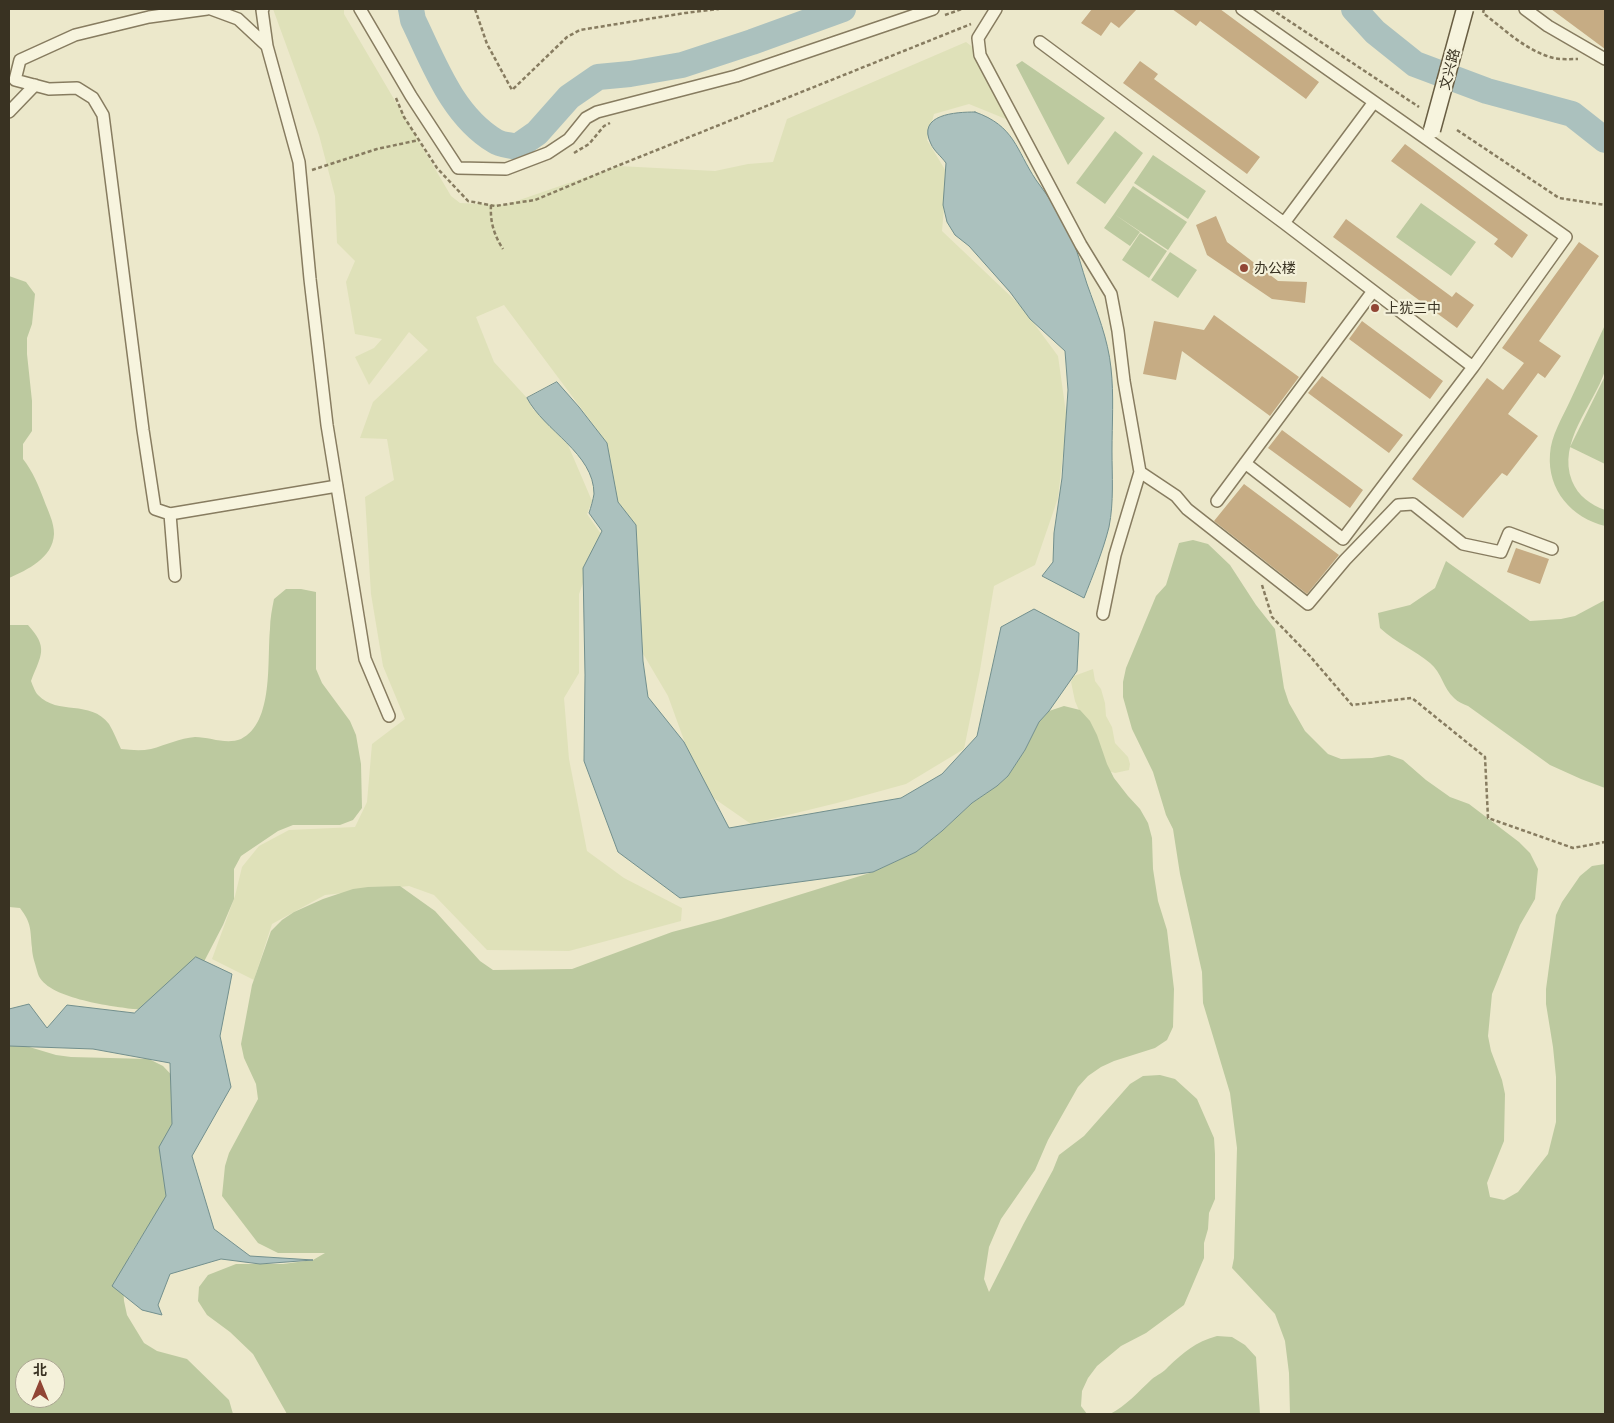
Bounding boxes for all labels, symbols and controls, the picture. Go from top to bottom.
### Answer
street label: 文兴路 [1435,47,1463,91]
place label: 办公楼 [1254,260,1296,276]
marker: 办公楼 [1238,262,1250,274]
place label: 上犹三中 [1385,300,1441,316]
marker: 上犹三中 [1369,302,1381,314]
north arrow [15,1358,65,1408]
text: 北 [33,1359,47,1379]

